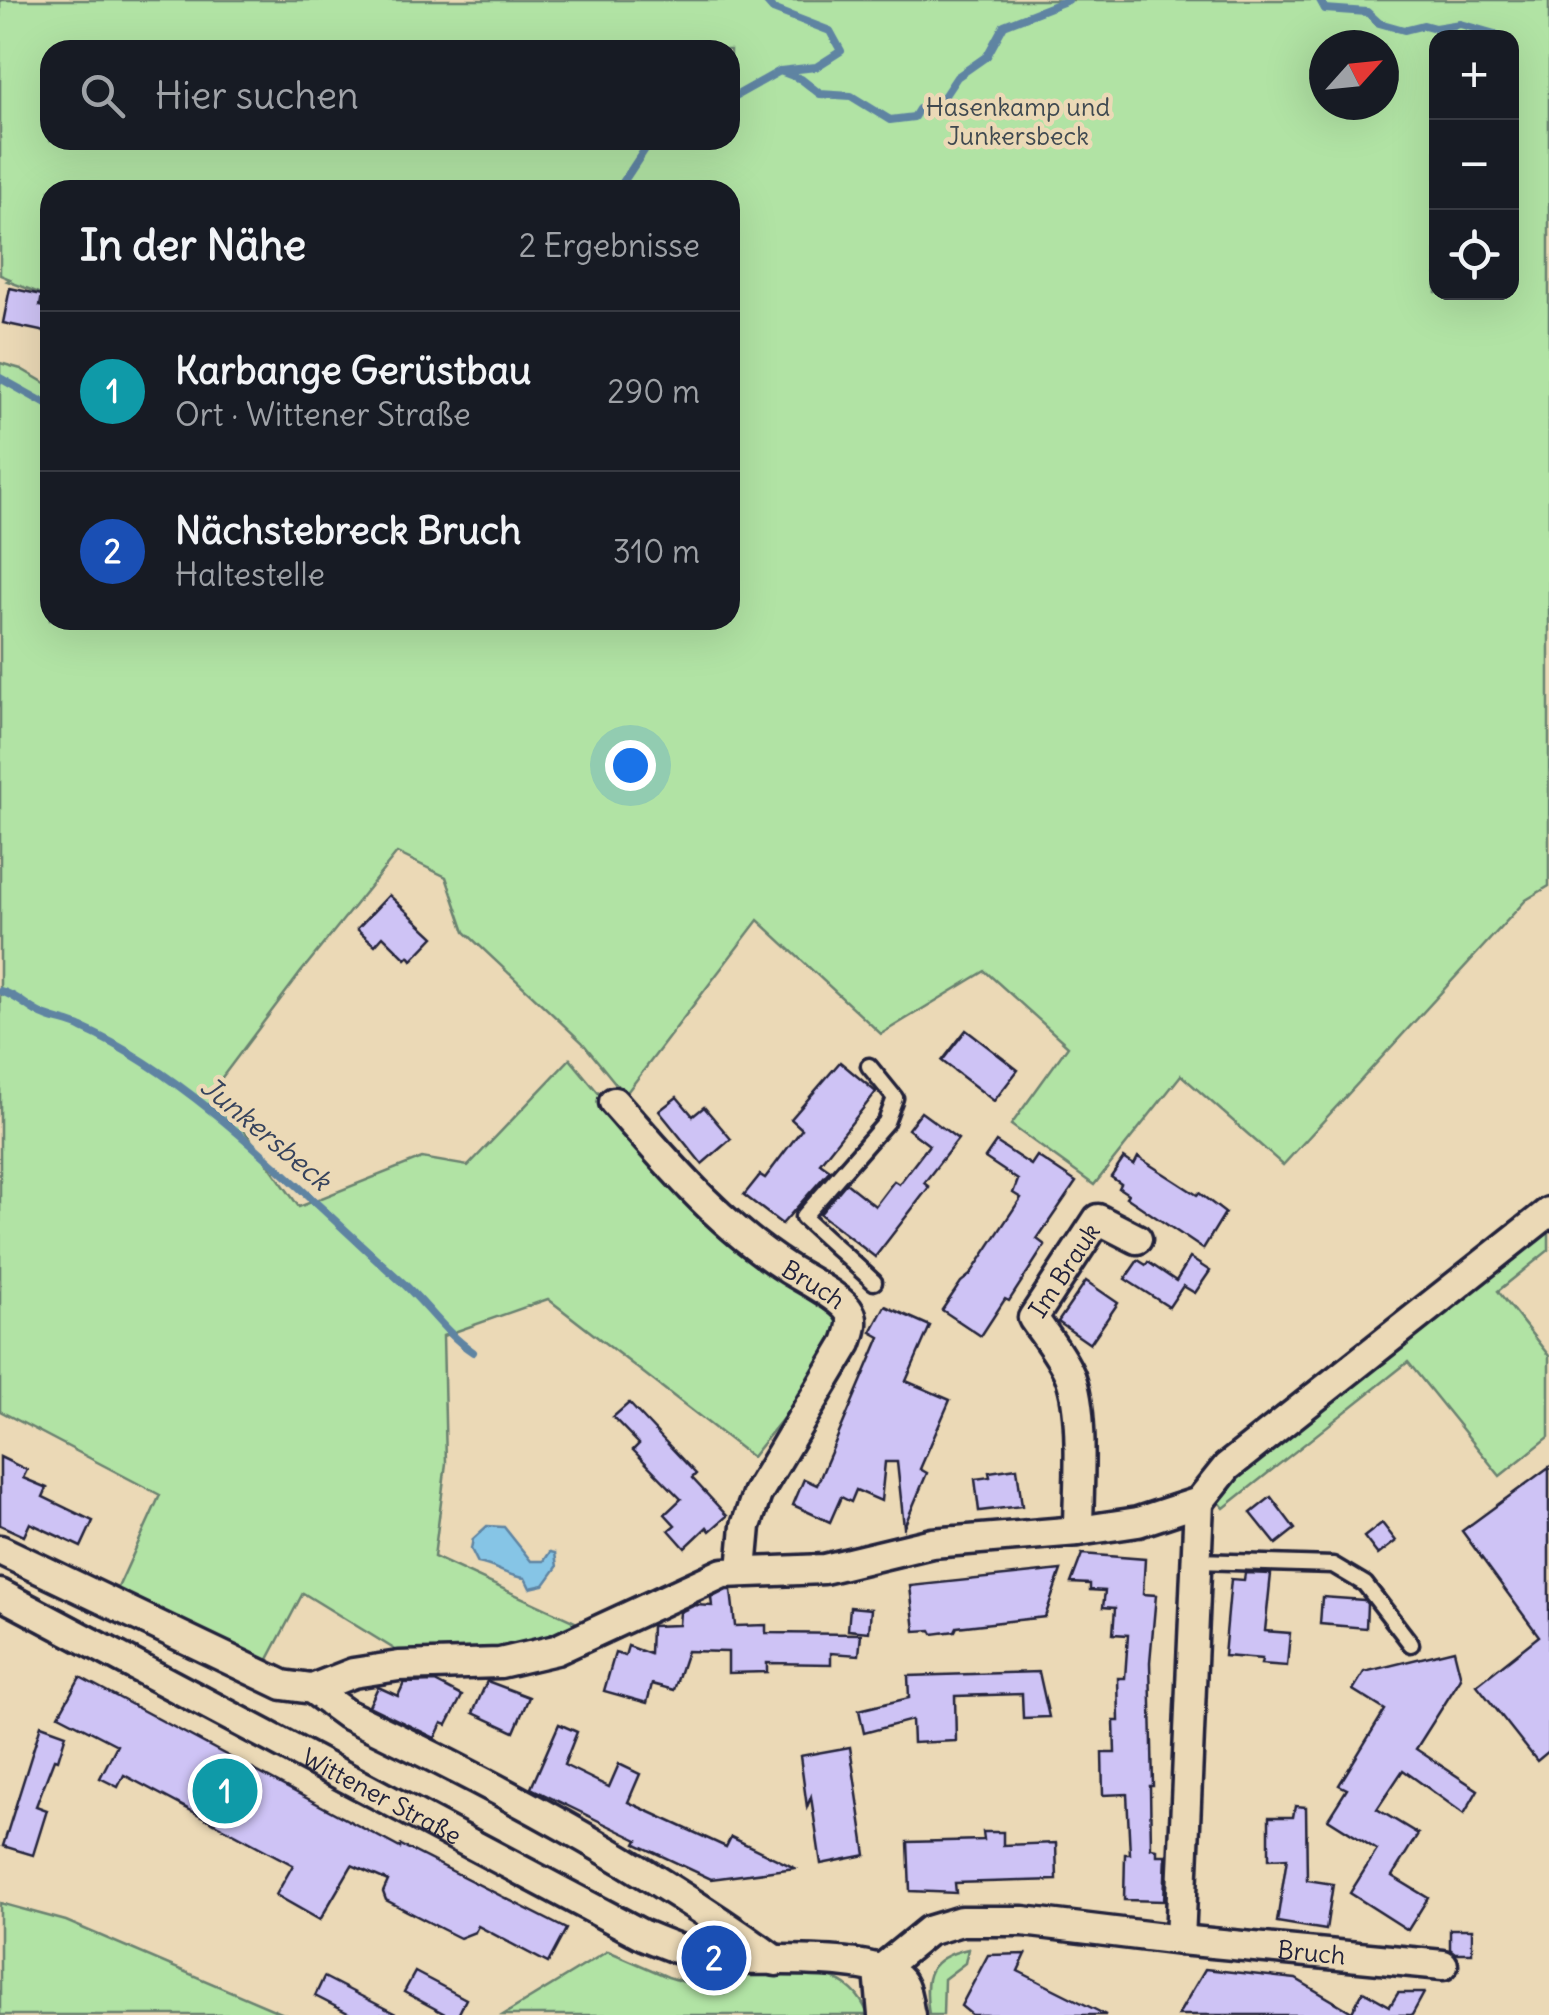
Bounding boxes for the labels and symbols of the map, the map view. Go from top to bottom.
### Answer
north arrow [1309,30,1399,120]
park label: Hasenkamp und Junkersbeck [926,91,1110,152]
your location [605,740,656,791]
water label: Junkersbeck [193,1068,340,1199]
street label: Im Brauk [1022,1217,1107,1324]
street label: Bruch [776,1253,852,1316]
street label: Wittener Straße [297,1741,467,1852]
pin: 1 [192,1754,258,1828]
pin: 2 [682,1920,746,1996]
street label: Bruch [1276,1933,1347,1972]

